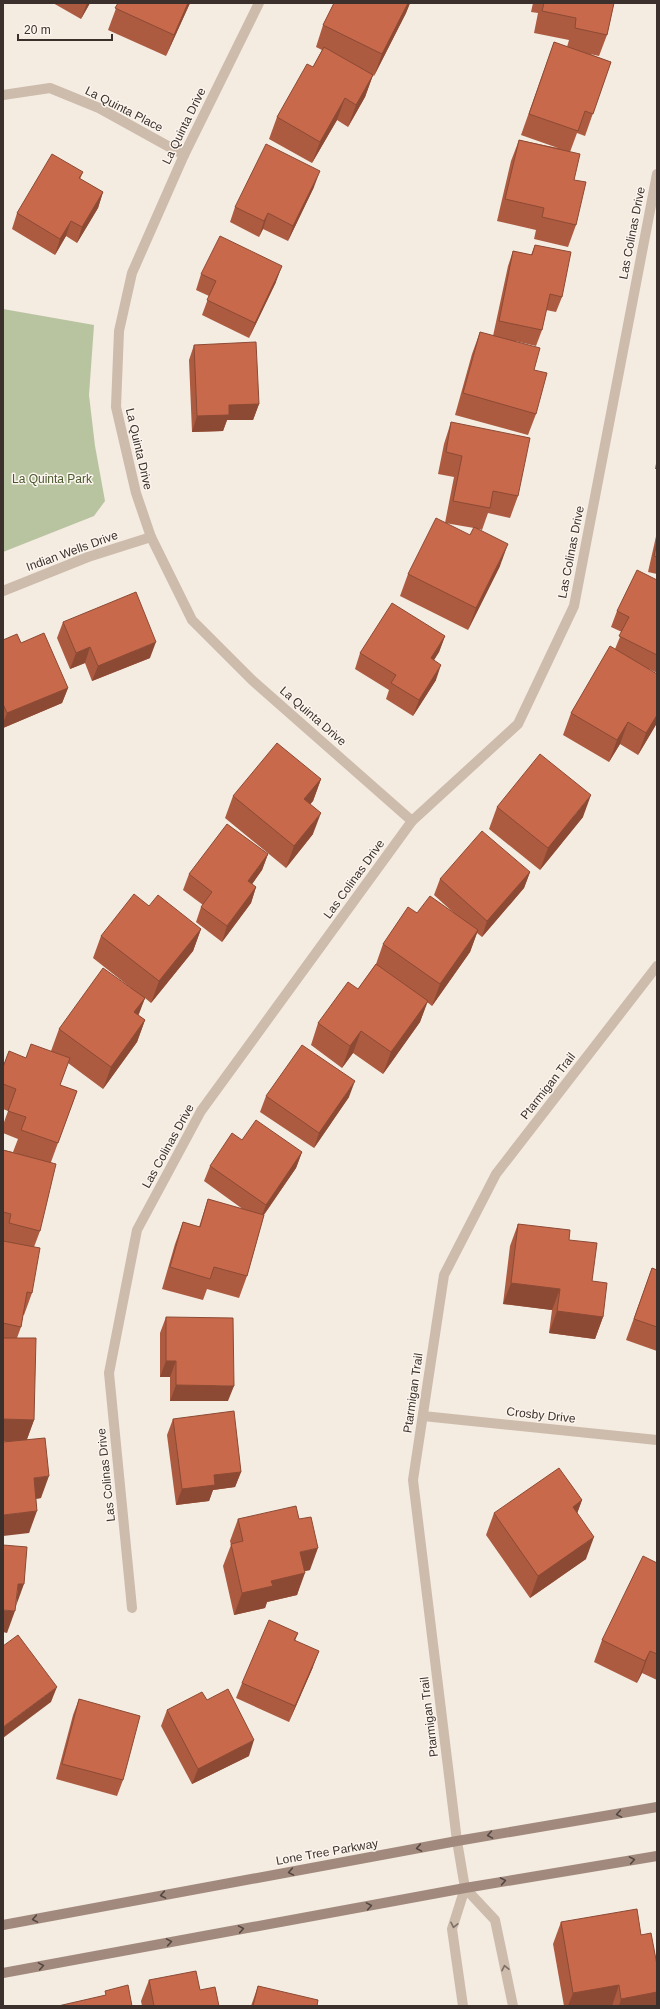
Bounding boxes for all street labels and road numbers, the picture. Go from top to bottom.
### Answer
street label: La Quinta Place [83,83,166,135]
street label: La Quinta Drive [159,85,209,167]
street label: Las Colinas Drive [616,185,648,280]
street label: La Quinta Drive [123,407,155,492]
street label: Las Colinas Drive [555,504,587,599]
street label: Indian Wells Drive [24,528,120,574]
street label: La Quinta Drive [277,683,349,749]
street label: Las Colinas Drive [321,837,387,921]
street label: Ptarmigan Trail [518,1050,578,1122]
street label: Las Colinas Drive [139,1101,197,1191]
street label: Ptarmigan Trail [400,1352,426,1434]
street label: Crosby Drive [506,1404,577,1426]
street label: Las Colinas Drive [94,1427,118,1522]
street label: Ptarmigan Trail [417,1676,441,1758]
street label: Lone Tree Parkway [275,1836,379,1868]

